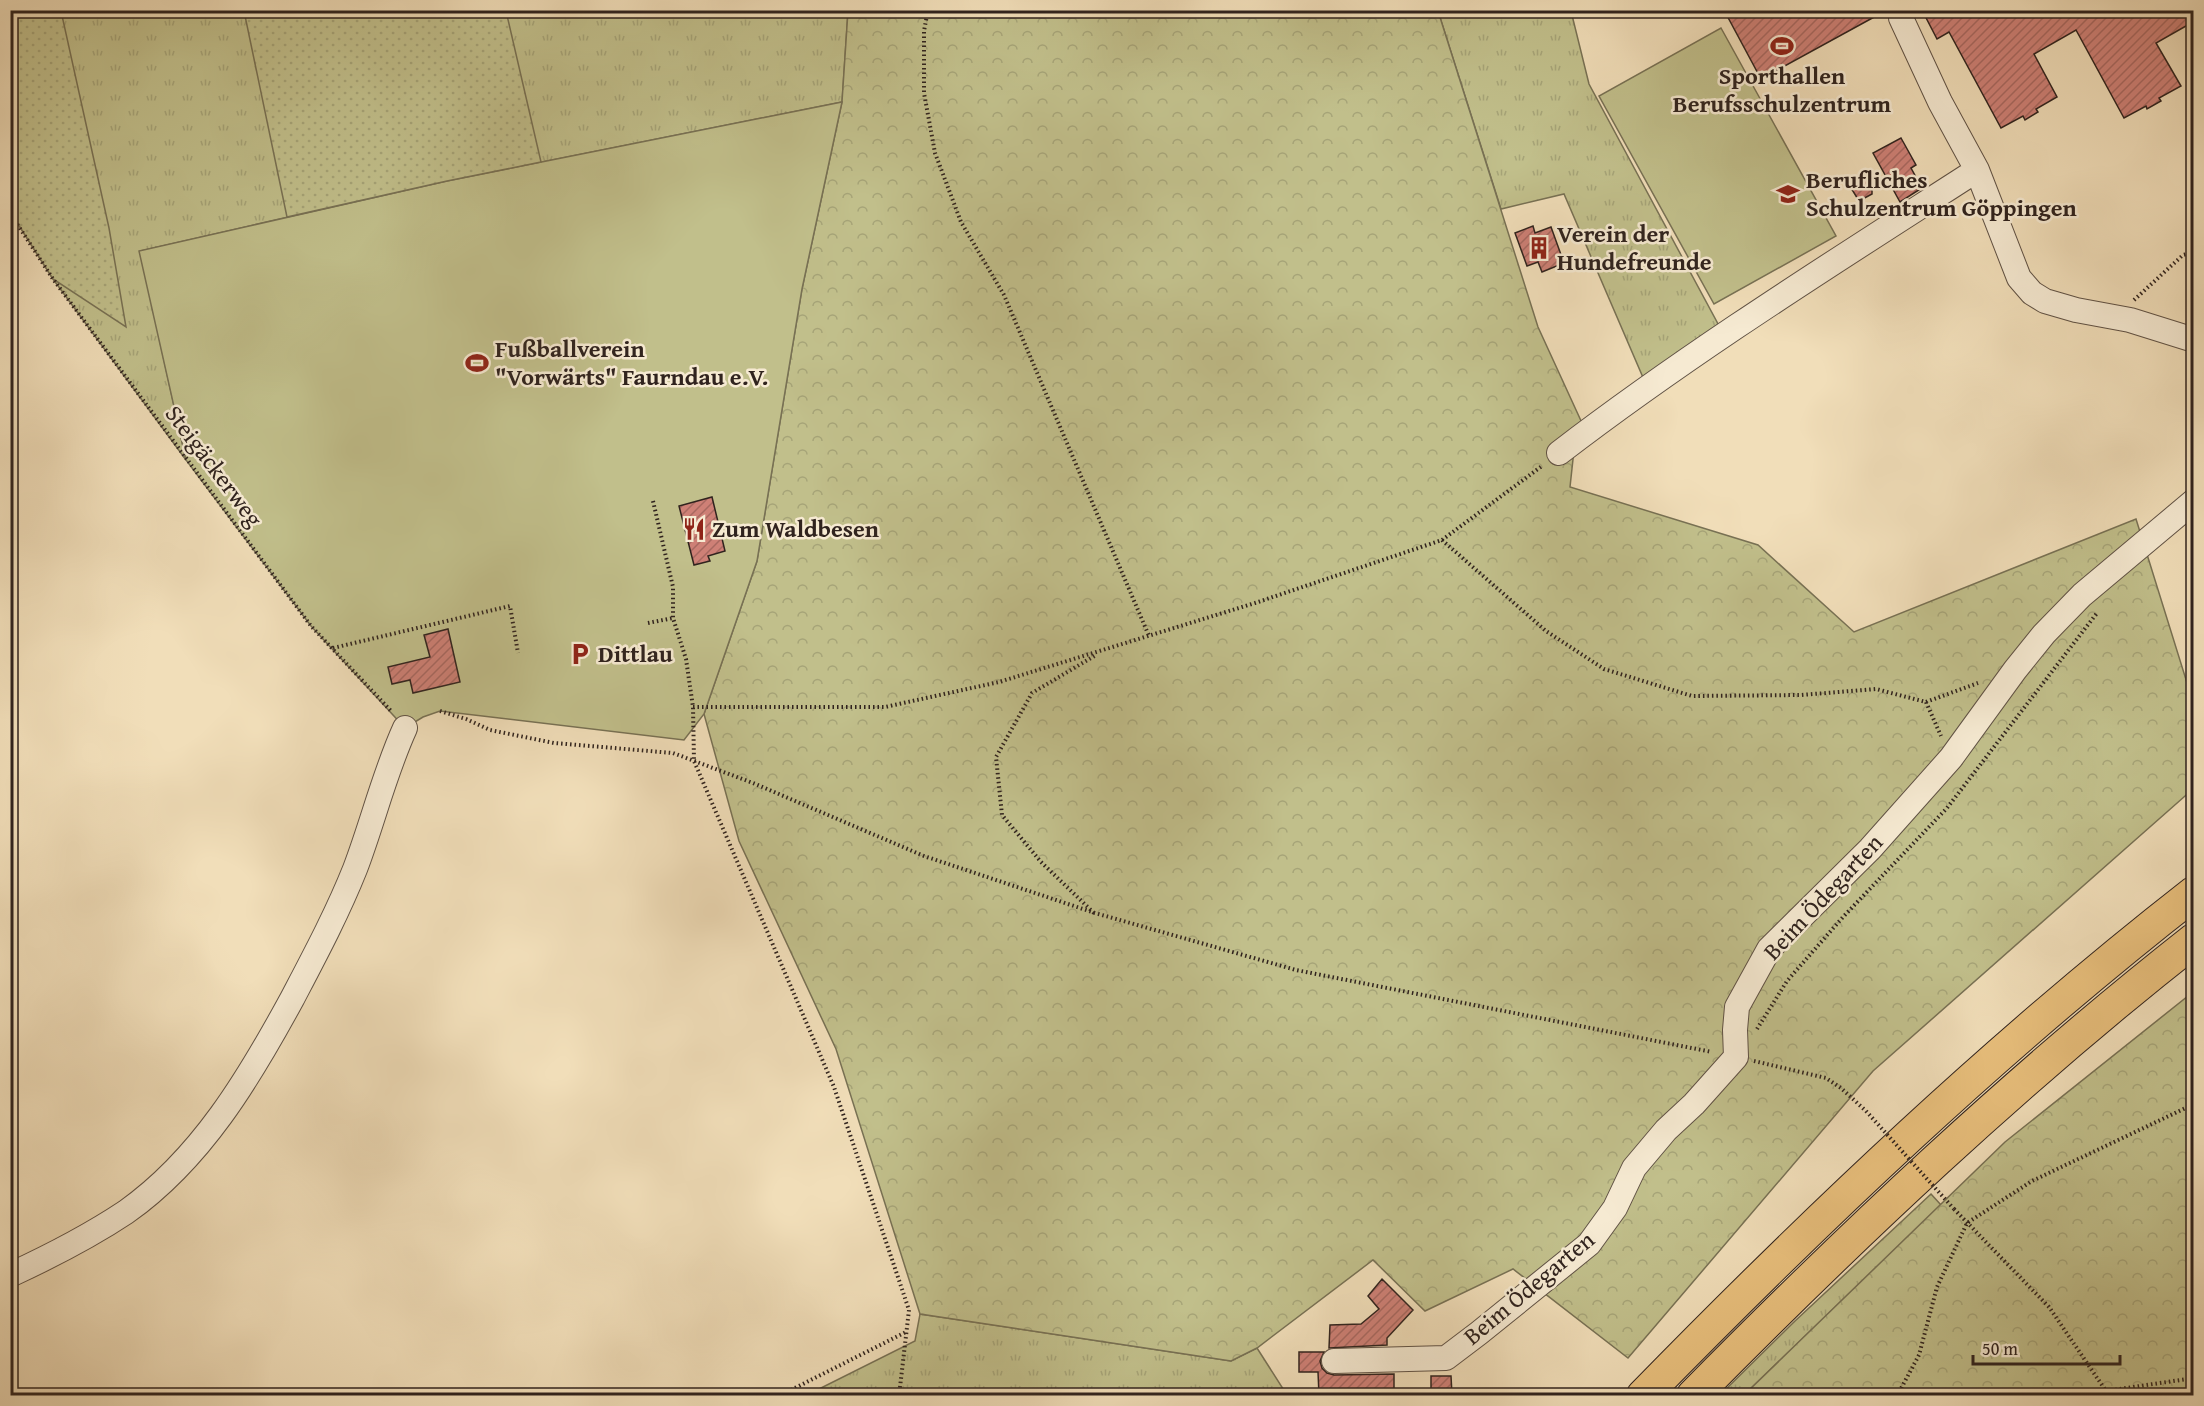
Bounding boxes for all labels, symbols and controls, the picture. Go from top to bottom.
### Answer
sports icon: Sporthallen Berufsschulzentrum [1769,33,1795,59]
place label: Sporthallen Berufsschulzentrum [1673,58,1892,121]
place label: Berufliches Schulzentrum Göppingen [1806,162,2077,225]
school or university icon: Berufliches Schulzentrum Göppingen [1775,181,1801,207]
place label: Verein der Hundefreunde [1557,216,1712,279]
building icon: Verein der Hundefreunde [1526,235,1552,261]
place label: Fußballverein "Vorwärts" Faurndau e.V. [495,331,768,394]
sports icon: Fußballverein "Vorwärts" Faurndau e.V. [464,350,490,376]
street label: Steigäckerweg [157,398,272,534]
place label: Zum Waldbesen [712,511,879,546]
restaurant icon: Zum Waldbesen [681,516,707,542]
place label: Dittlau [598,636,673,671]
parking icon: Dittlau [567,641,593,667]
street label: Beim Ödegarten [1755,825,1891,968]
street label: Beim Ödegarten [1456,1222,1602,1353]
scale bar [1973,1328,2120,1366]
text: 50 m [1982,1335,2018,1362]

